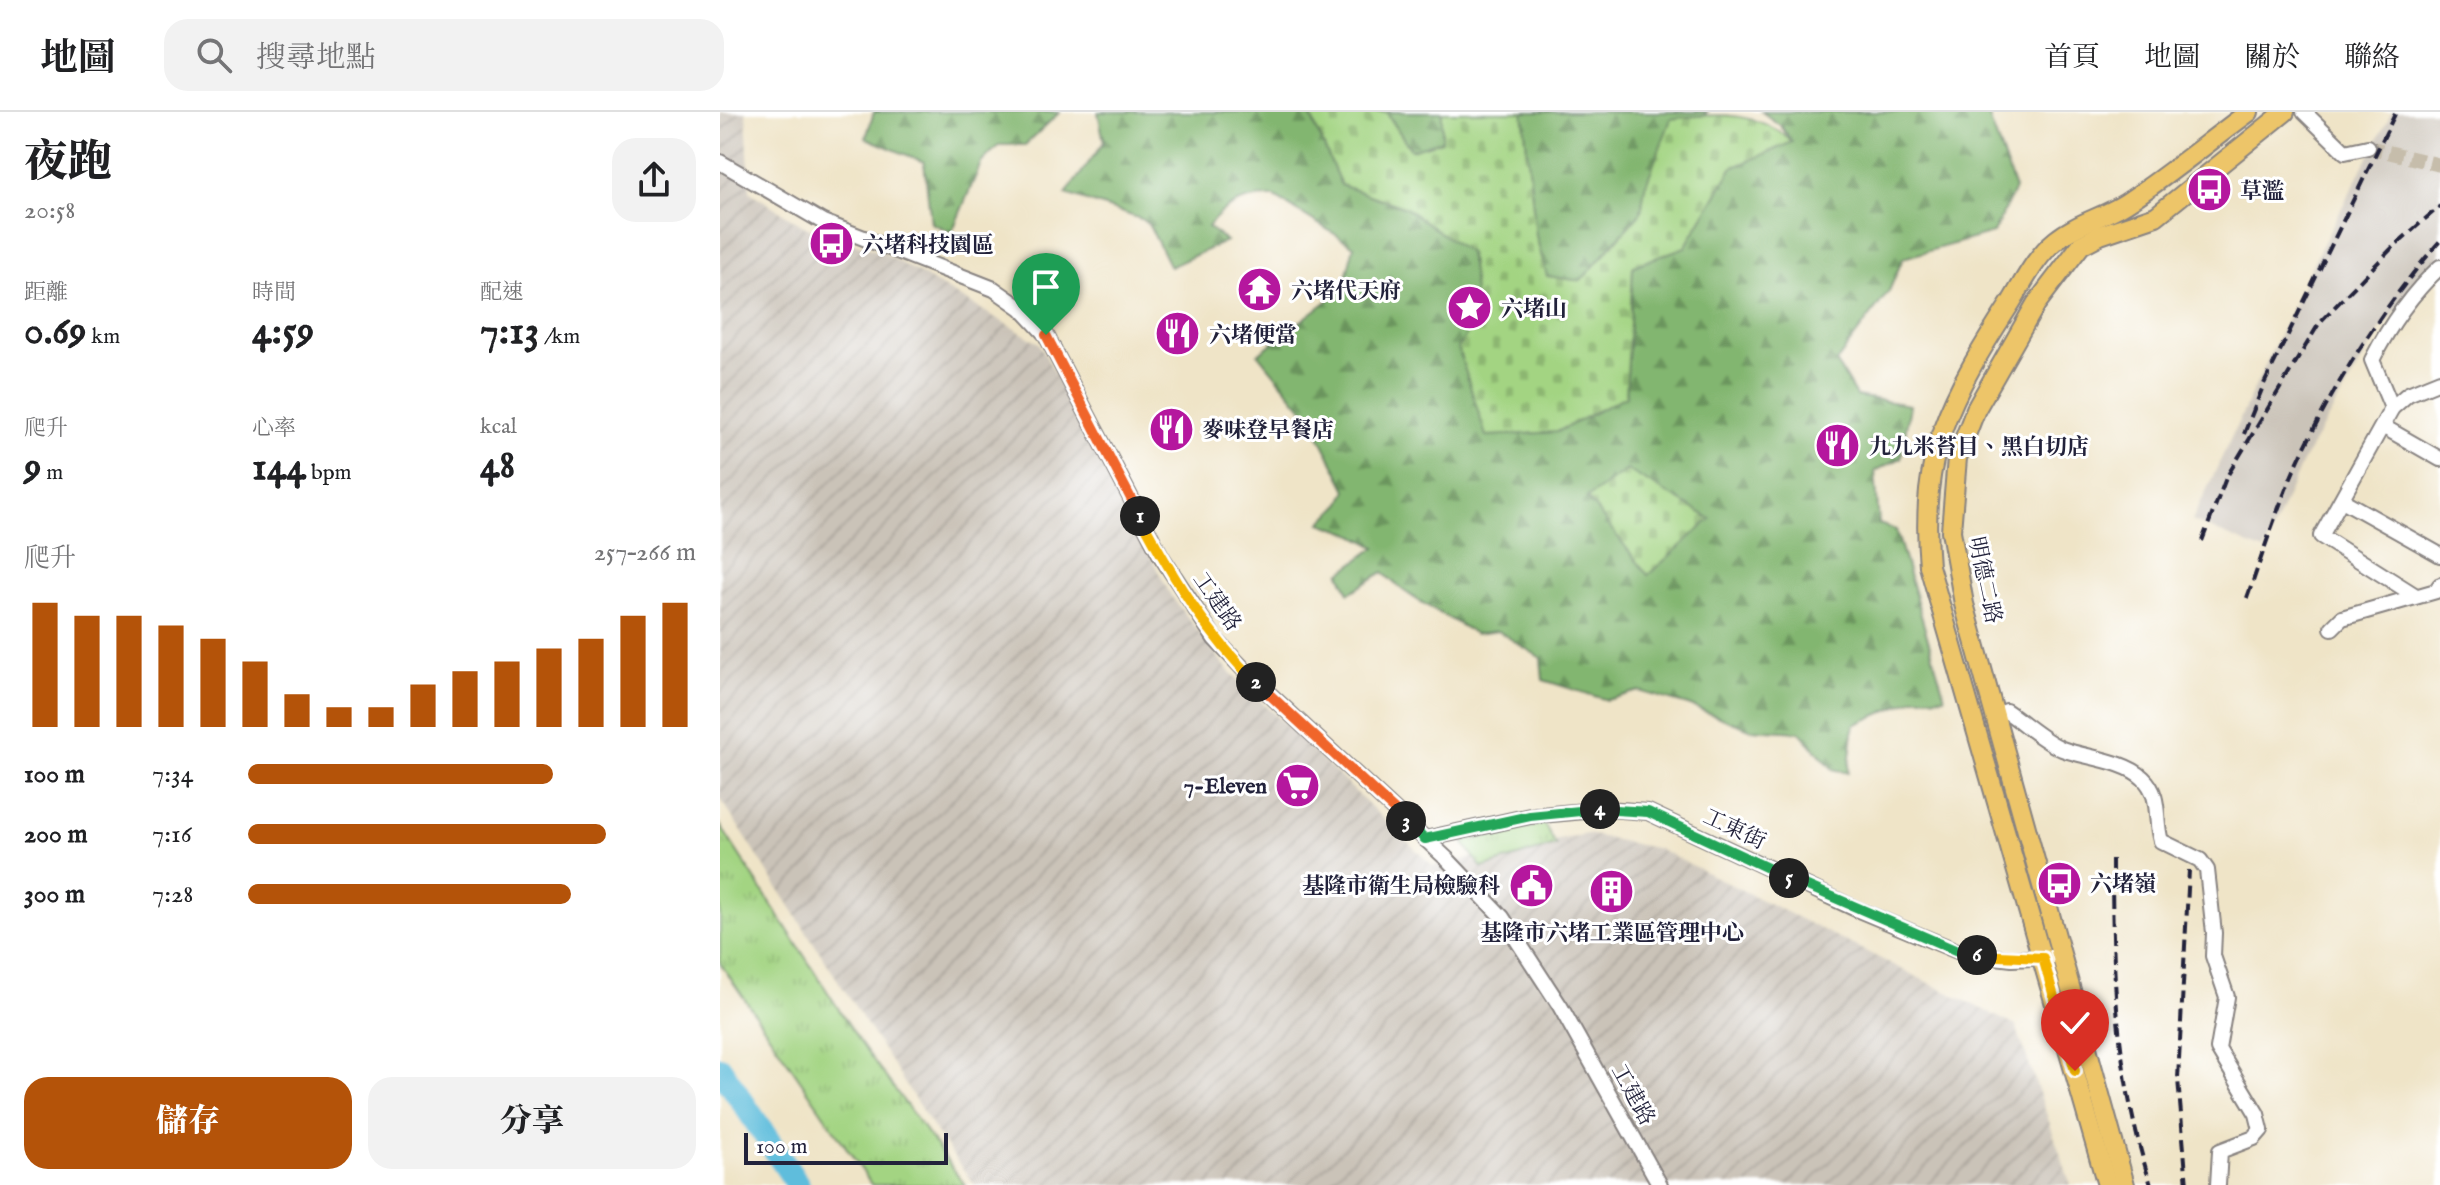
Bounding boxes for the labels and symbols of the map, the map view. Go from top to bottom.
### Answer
bus stop icon: 草濫 [2185,166,2233,214]
place label: 草濫 [2240,178,2284,206]
bus stop icon: 六堵科技園區 [807,220,855,268]
place label: 六堵科技園區 [862,232,994,260]
pin [1012,253,1080,335]
temple icon: 六堵代天府 [1236,266,1284,314]
place label: 六堵代天府 [1291,278,1401,306]
place icon: 六堵山 [1446,284,1494,332]
place label: 六堵山 [1501,296,1567,324]
restaurant icon: 六堵便當 [1154,310,1202,358]
place label: 六堵便當 [1209,322,1297,350]
restaurant icon: 麥味登早餐店 [1147,405,1195,453]
place label: 麥味登早餐店 [1202,417,1334,445]
restaurant icon: 九九米苔目、黑白切店 [1814,422,1862,470]
place label: 九九米苔目、黑白切店 [1869,434,2089,462]
pin: 1 [1120,496,1160,536]
street label: 明德二路 [1961,534,2007,626]
street label: 工建路 [1186,567,1247,637]
pin: 2 [1236,662,1276,702]
supermarket icon: 7-Eleven [1274,761,1322,809]
place label: 7-Eleven [1184,773,1267,801]
pin: 4 [1580,789,1620,829]
pin: 3 [1386,801,1426,841]
street label: 工東街 [1698,803,1770,856]
pin: 5 [1769,858,1809,898]
bus stop icon: 六堵嶺 [2035,859,2083,907]
public building icon: 基隆市衛生局檢驗科 [1507,861,1555,909]
building icon: 基隆市六堵工業區管理中心 [1588,867,1636,915]
place label: 六堵嶺 [2090,871,2156,899]
place label: 基隆市衛生局檢驗科 [1302,873,1500,901]
place label: 基隆市六堵工業區管理中心 [1480,920,1744,948]
pin: 6 [1957,935,1997,975]
pin [2041,989,2109,1071]
street label: 工建路 [1604,1059,1660,1131]
scale bar [744,1129,948,1165]

